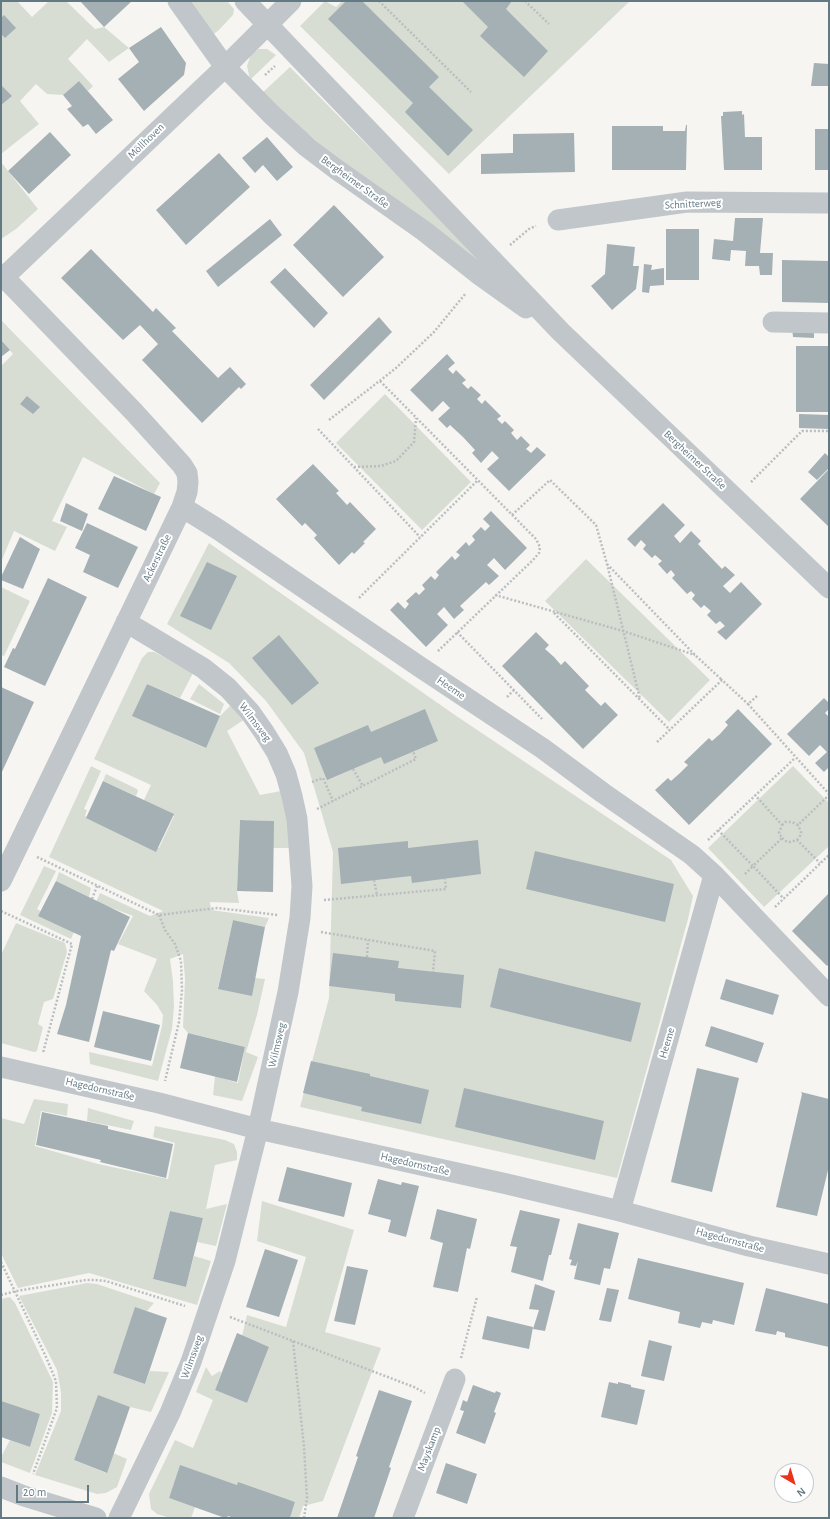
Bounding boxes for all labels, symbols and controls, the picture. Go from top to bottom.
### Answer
street label: Möllhoven [125,120,167,162]
street label: Bergheimer Straße [318,153,392,211]
street label: Schnitterweg [665,196,721,212]
street label: Bergheimer Straße [661,428,729,492]
street label: Ackerstraße [140,532,174,584]
street label: Heeme [434,674,468,702]
street label: Wilmsweg [236,700,274,744]
street label: Wilmsweg [265,1021,289,1069]
street label: Heeme [656,1026,678,1060]
street label: Hagedornstraße [64,1075,136,1103]
street label: Hagedornstraße [379,1150,451,1178]
street label: Hagedornstraße [694,1225,766,1255]
street label: Wilmsweg [178,1333,206,1381]
street label: Mayskamp [415,1425,443,1473]
north arrow [774,1463,814,1503]
scale bar [18,1477,91,1503]
text: N [795,1485,807,1499]
text: 20 m [23,1486,46,1498]

